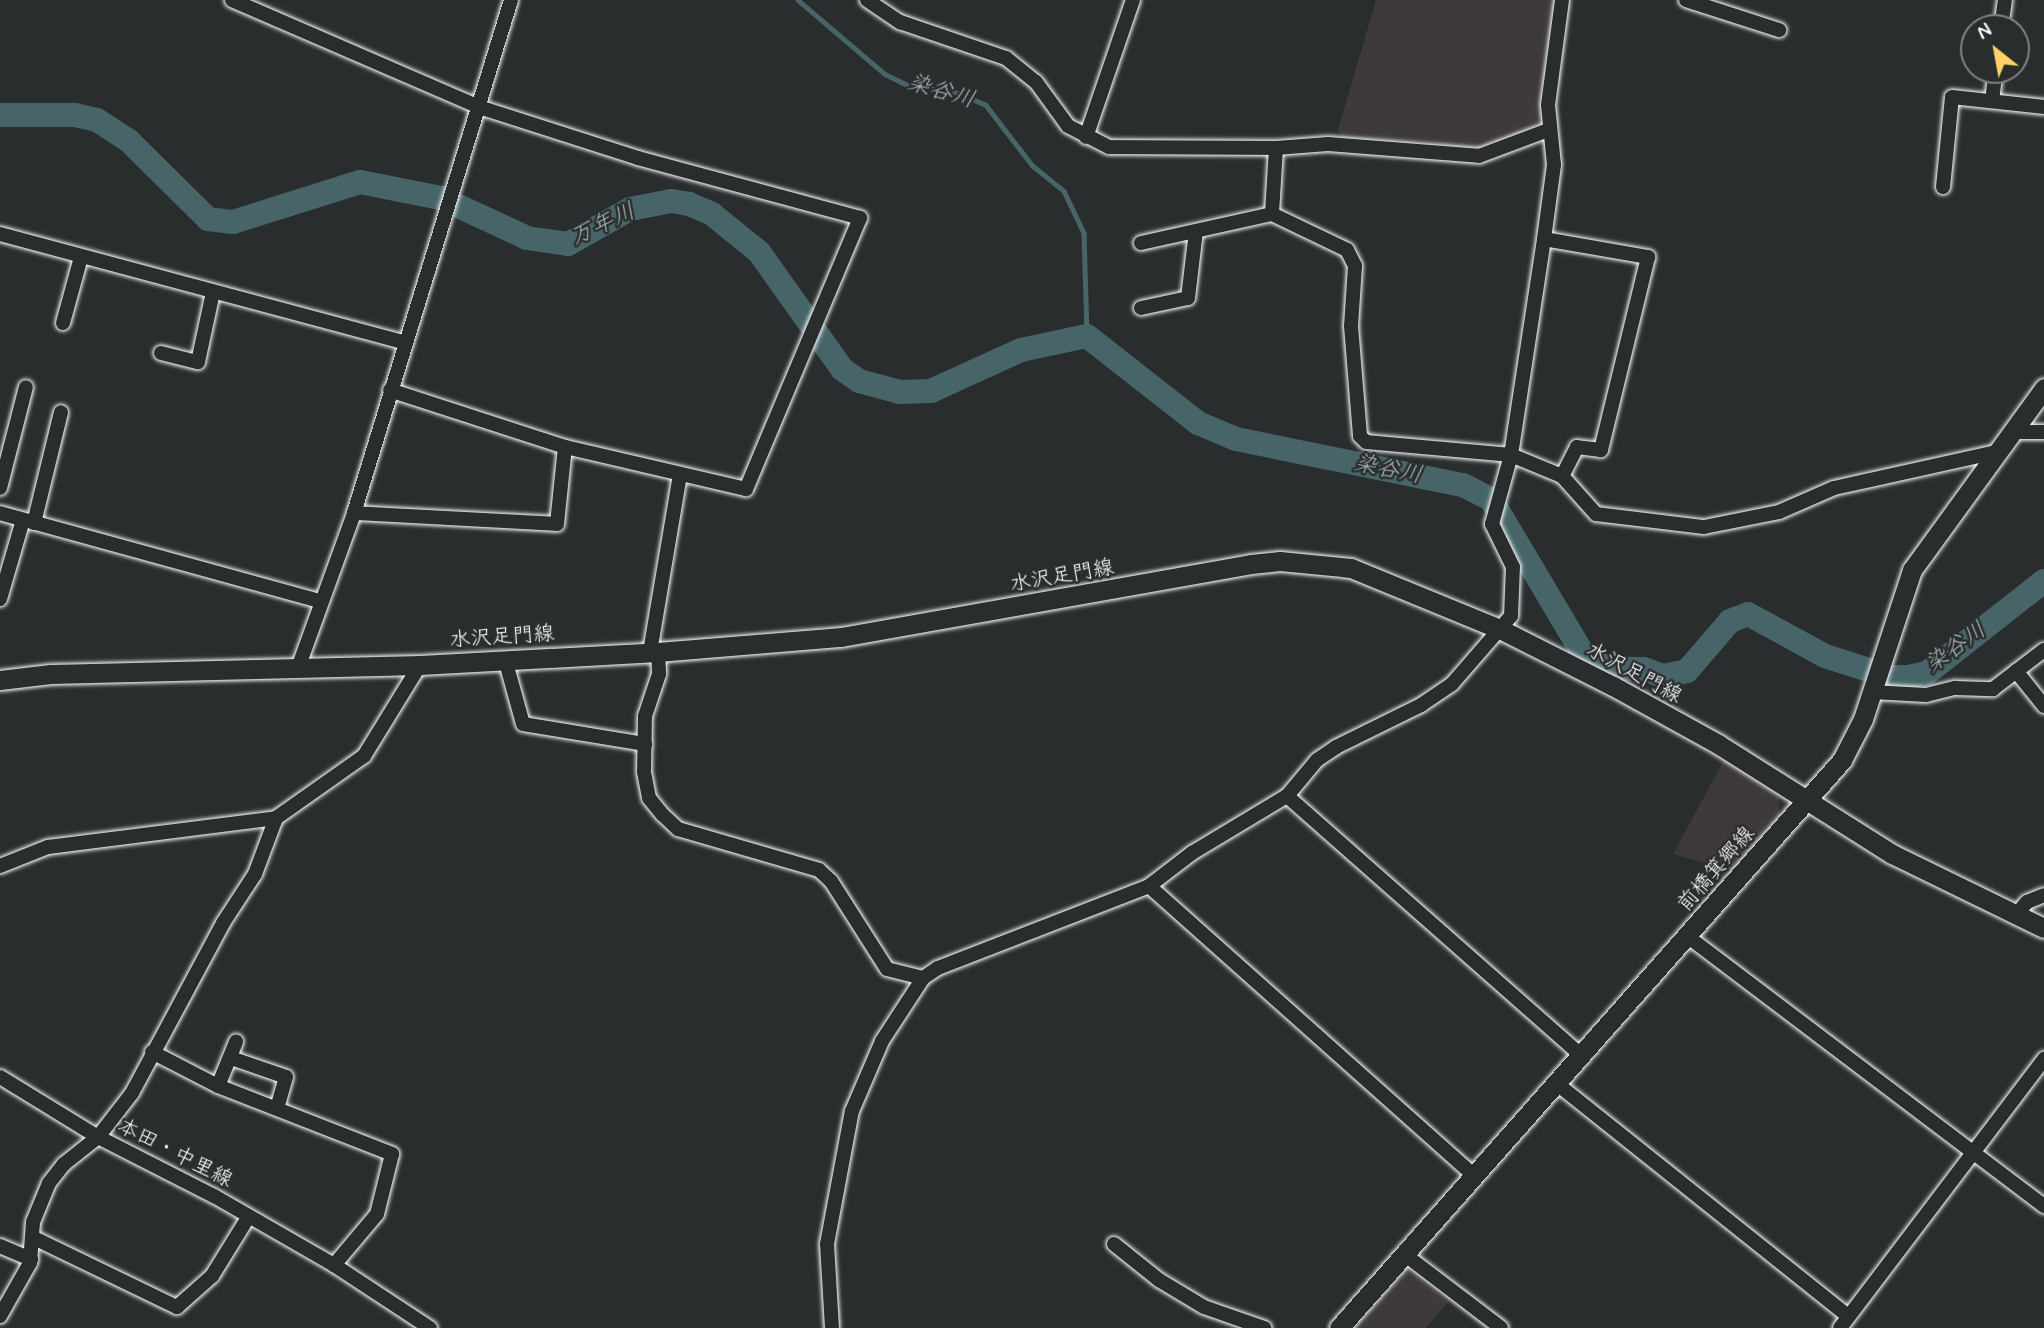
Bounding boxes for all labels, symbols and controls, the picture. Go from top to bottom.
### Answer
north arrow [1960,14,2030,84]
text: N [1973,18,1997,46]
water label: 染谷川 [904,69,978,115]
water label: 万年川 [566,198,640,252]
water label: 染谷川 [1352,450,1424,490]
street label: 水沢足門線 [1008,554,1116,598]
water label: 染谷川 [1920,617,1992,679]
street label: 水沢足門線 [449,621,555,653]
street label: 水沢足門線 [1582,637,1686,709]
street label: 前橋箕郷線 [1672,821,1760,917]
street label: 本田・中里線 [113,1113,237,1193]

